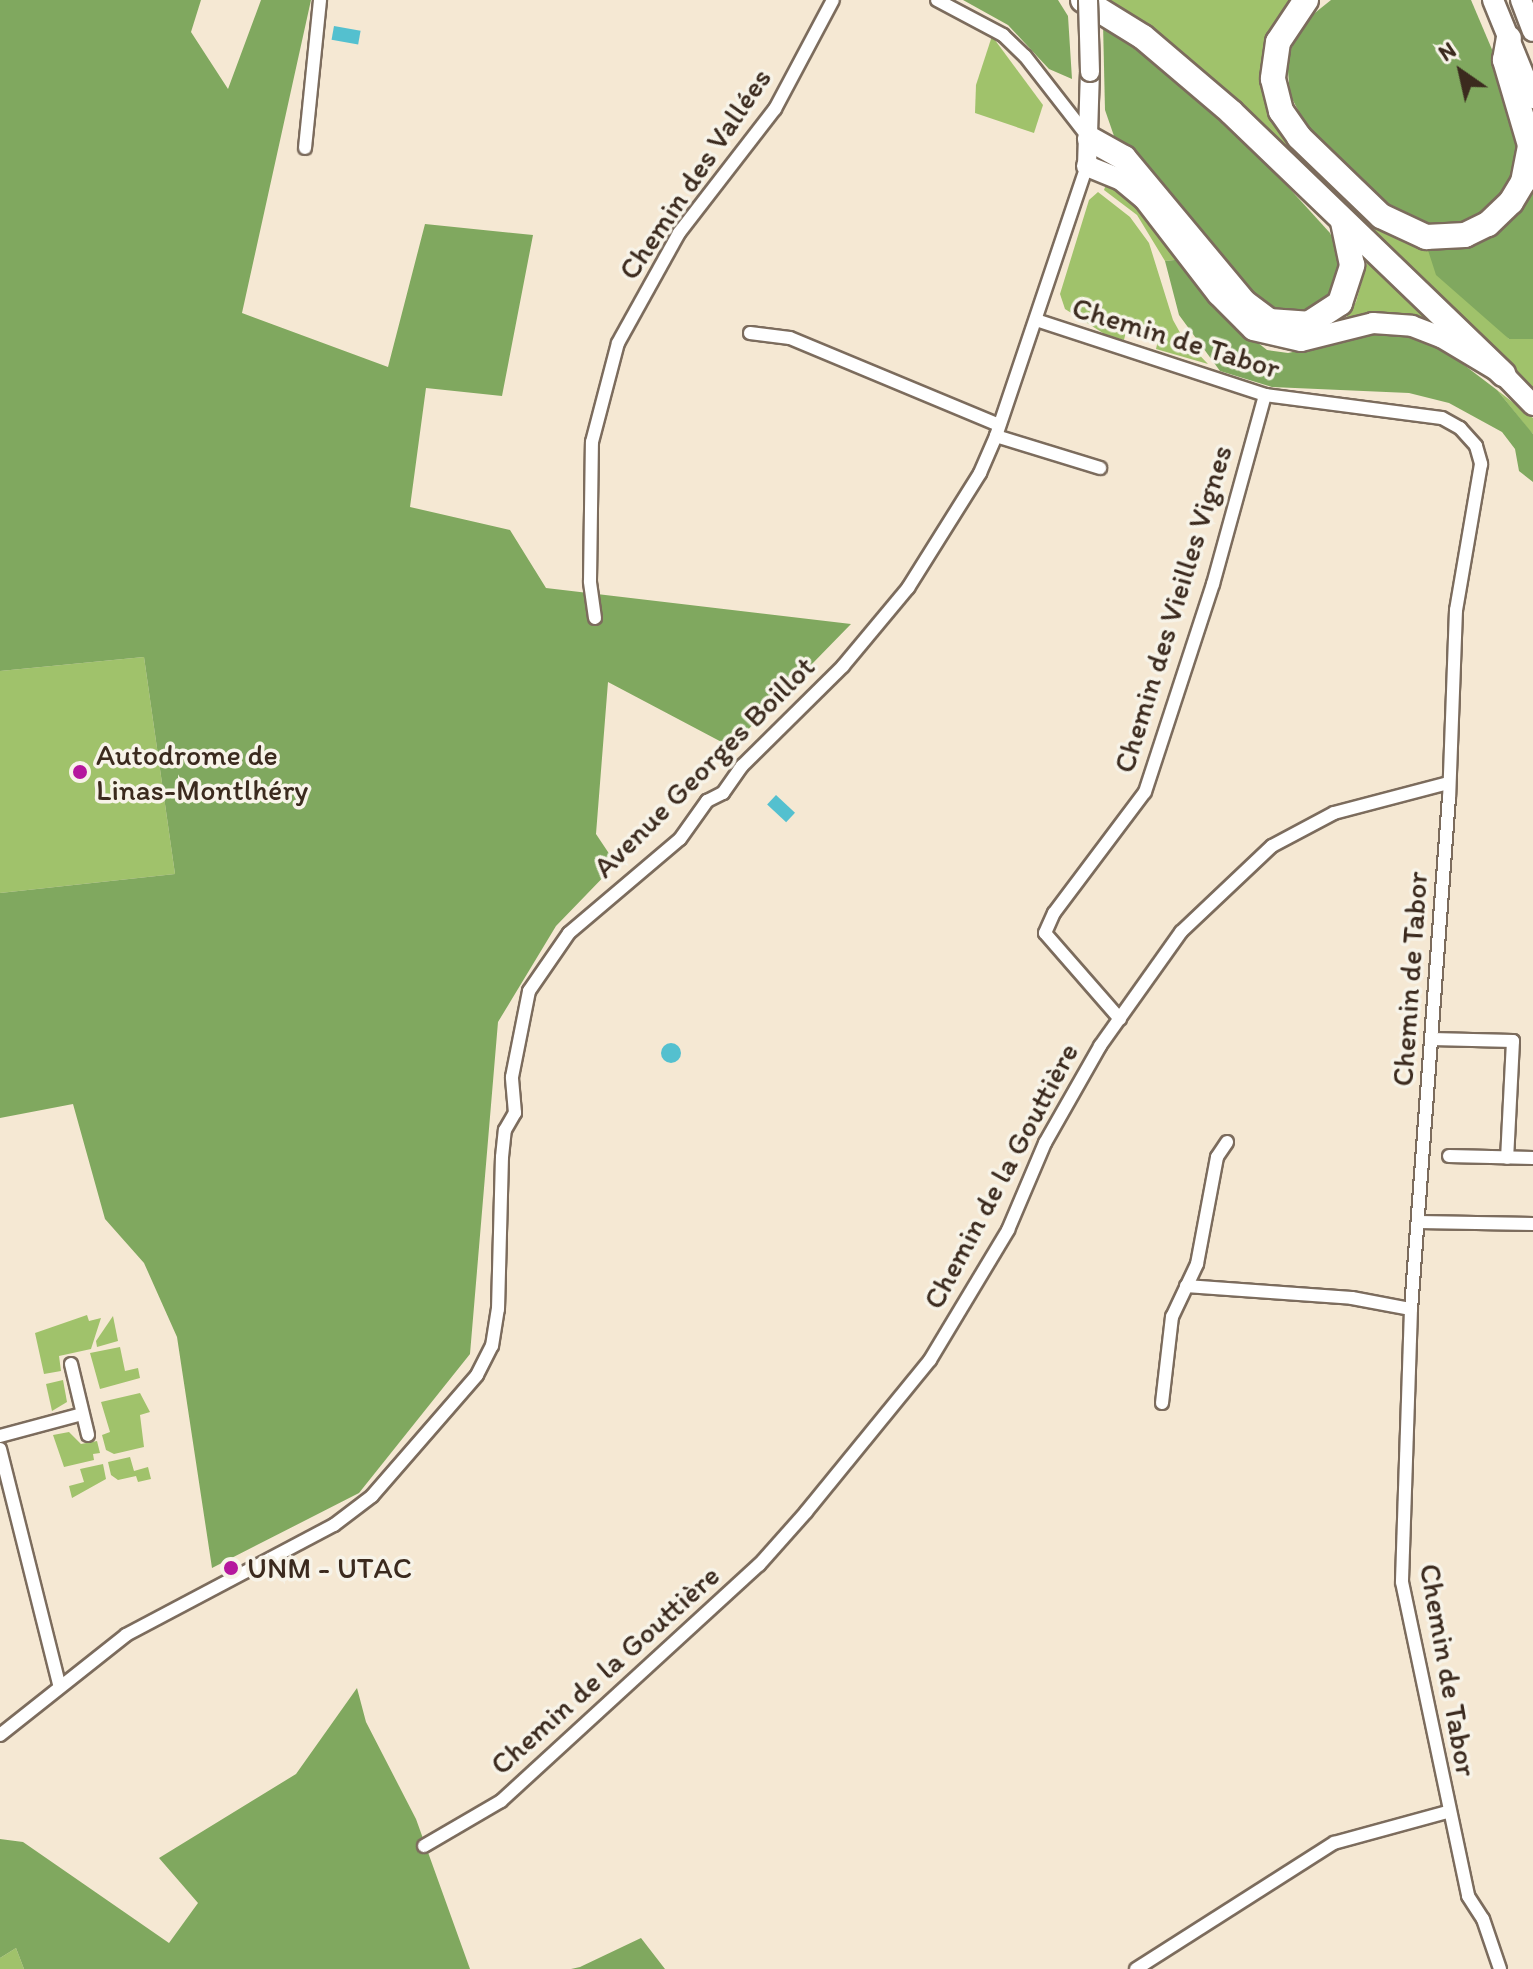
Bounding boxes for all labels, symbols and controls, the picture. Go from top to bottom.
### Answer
north arrow [1421,32,1501,112]
text: N [1434,36,1461,67]
street label: Chemin des Vallées [611,61,779,287]
street label: Chemin de Tabor [1068,289,1284,387]
street label: Chemin des Vieilles Vignes [1106,441,1240,777]
street label: Avenue Georges Boillot [586,649,822,885]
place label: Autodrome de Linas-Montlhéry [96,737,308,808]
marker: Autodrome de Linas-Montlhéry [71,763,89,781]
street label: Chemin de Tabor [1385,871,1435,1087]
street label: Chemin de la Gouttière [916,1037,1086,1315]
place label: UNM - UTAC [247,1550,412,1586]
street label: Chemin de la Gouttière [483,1558,727,1782]
marker: UNM - UTAC [222,1559,240,1577]
street label: Chemin de Tabor [1412,1561,1484,1779]

